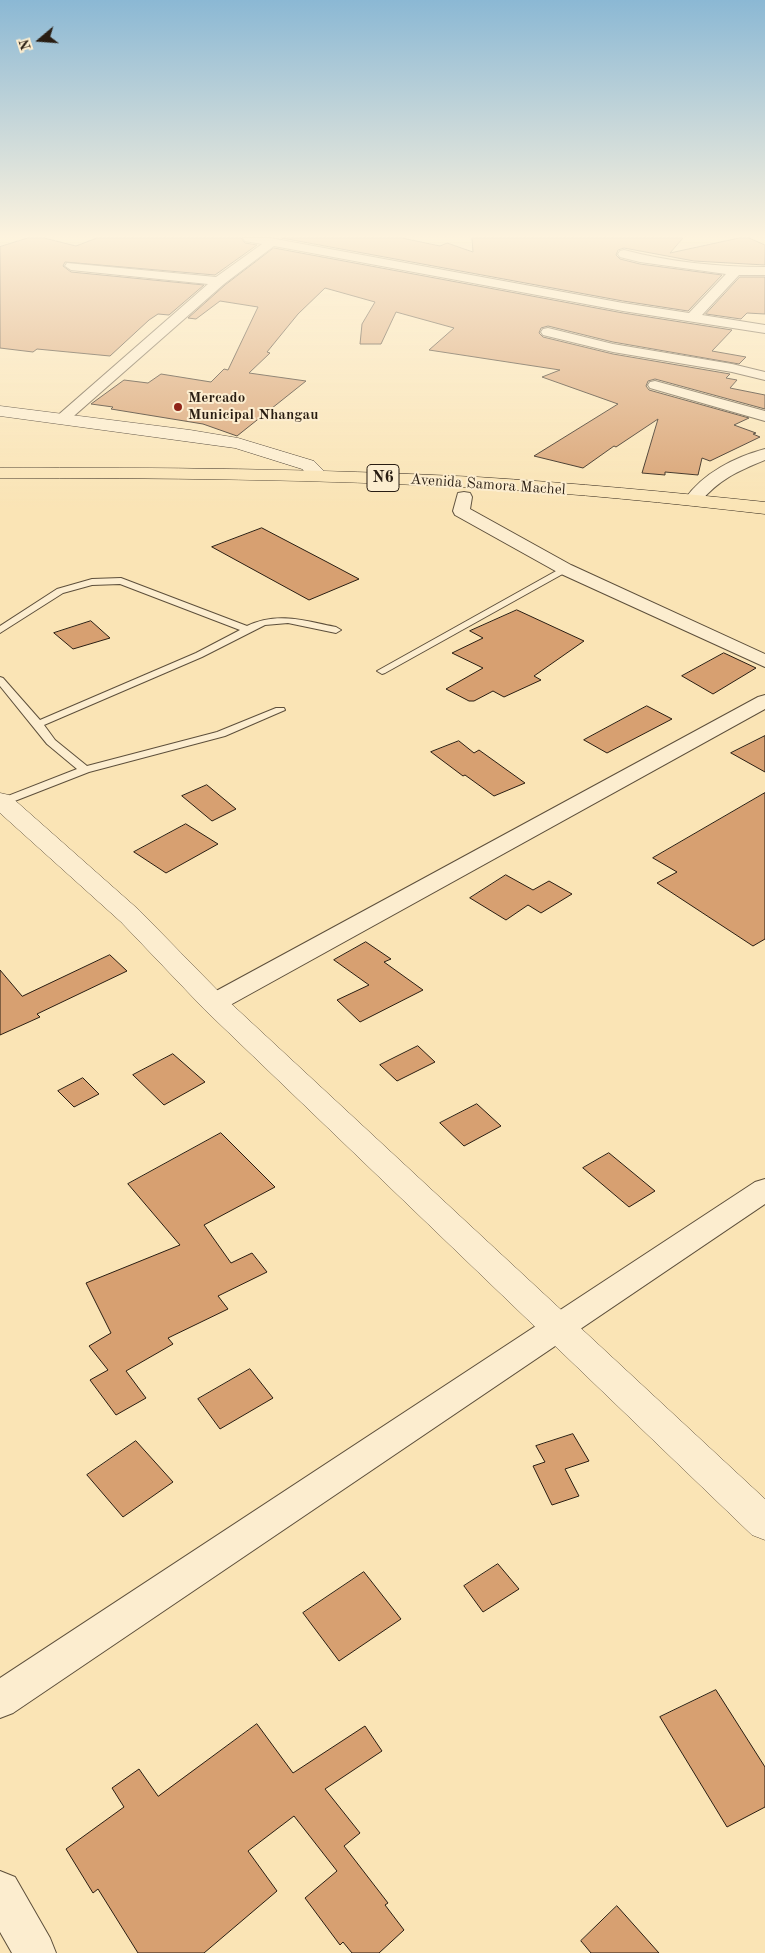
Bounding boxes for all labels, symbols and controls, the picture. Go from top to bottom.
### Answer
north arrow [15,15,65,65]
text: N [17,37,34,52]
place label: Mercado Municipal Nhangau [188,389,318,424]
marker: Mercado Municipal Nhangau [172,401,184,413]
road number: N6 [367,464,399,492]
street label: Avenida Samora Machel [410,471,566,499]

